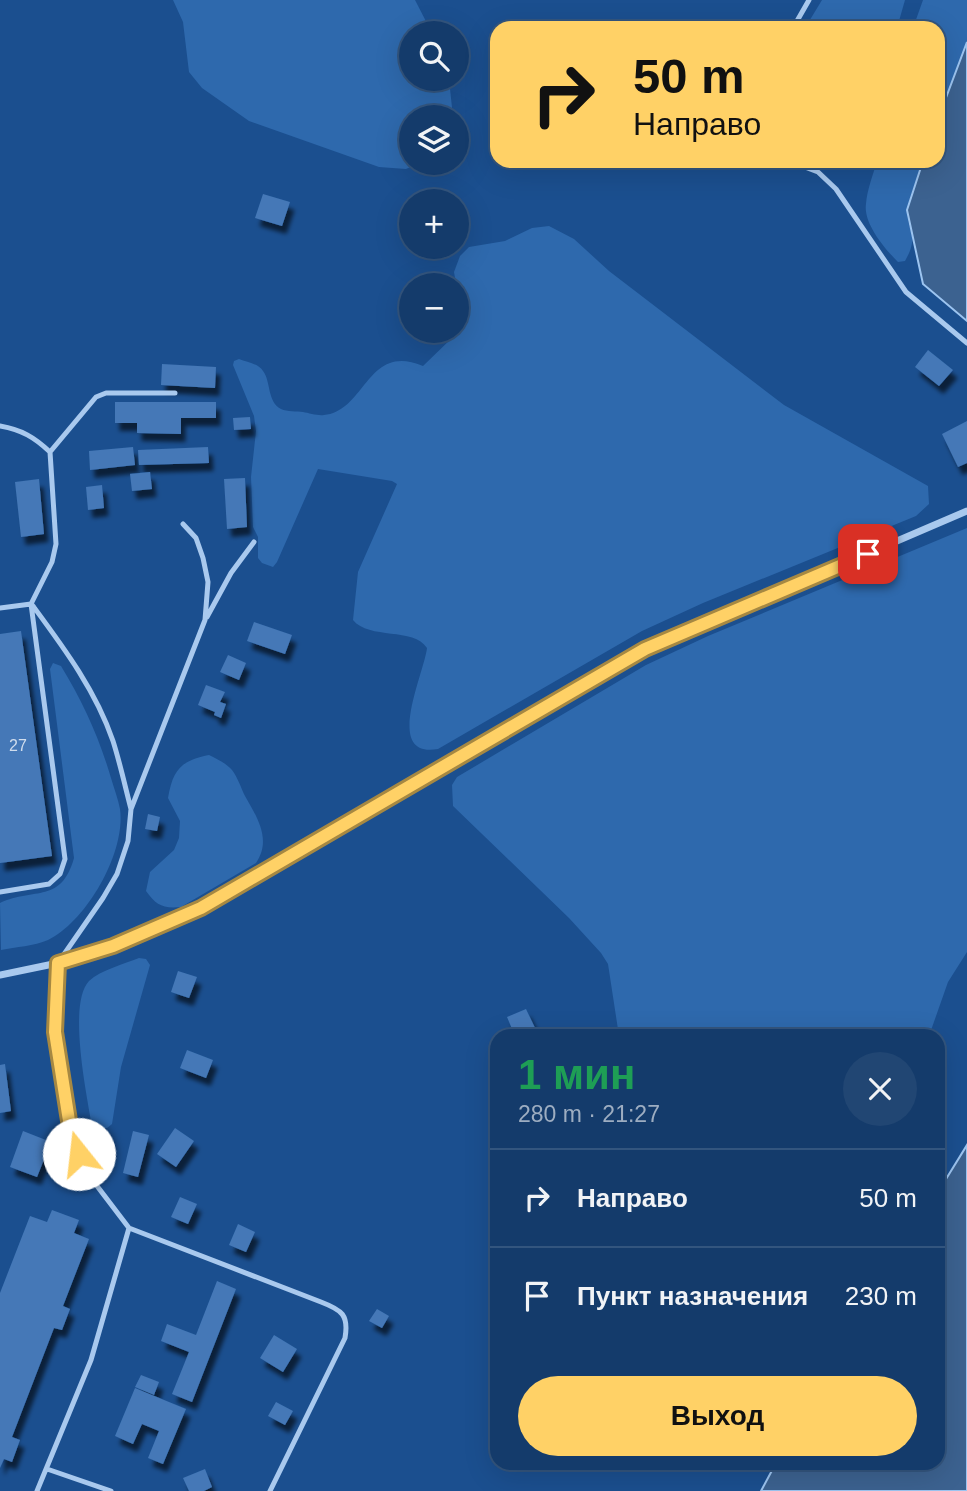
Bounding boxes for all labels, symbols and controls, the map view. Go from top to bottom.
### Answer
map controls [399,21,469,343]
button: search [399,21,469,91]
icon: right [518,49,609,140]
text: 50 m [633,49,745,103]
button: layers [399,105,469,175]
text: Направо [633,106,761,142]
button: + [399,189,469,259]
button: − [399,273,469,343]
pin [838,524,898,584]
icon: arrive [849,535,887,573]
house number: 27 [9,737,27,754]
text: 1 мин [518,1051,635,1098]
button: close [843,1052,917,1126]
text: 280 m · 21:27 [518,1101,660,1127]
position arrow [42,1117,116,1191]
icon: right [518,1179,556,1217]
text: Направо [577,1183,688,1213]
text: 50 m [859,1183,917,1213]
icon: arrive [518,1277,556,1315]
text: Пункт назначения [577,1281,808,1311]
text: 230 m [845,1281,917,1311]
button: Выход [518,1376,917,1456]

